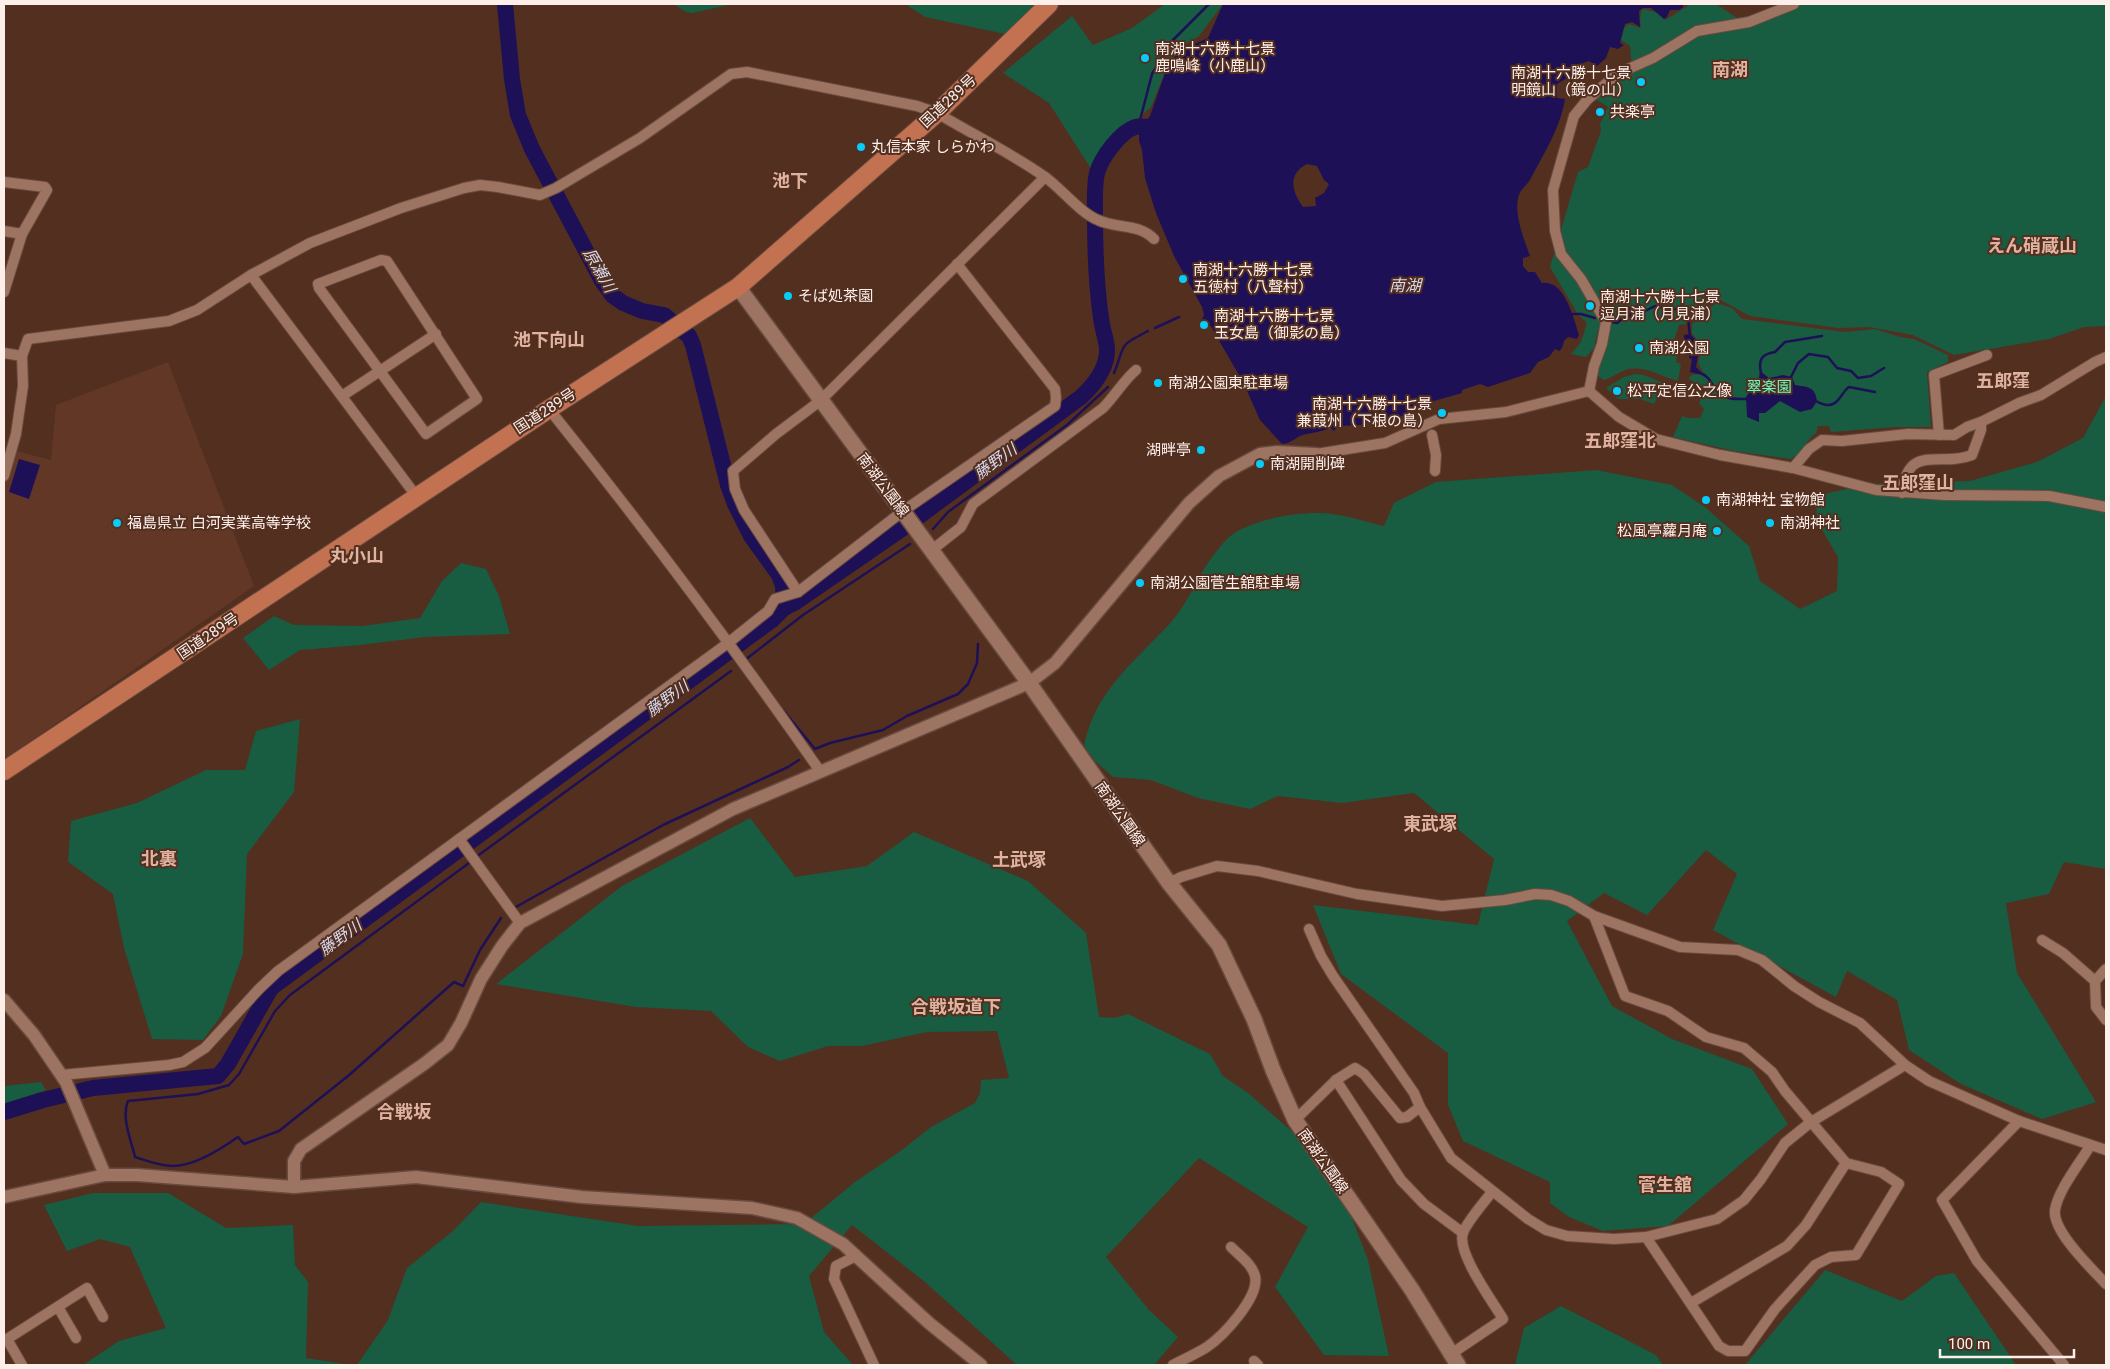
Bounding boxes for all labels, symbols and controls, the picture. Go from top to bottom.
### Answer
place label: 南湖十六勝十七景 鹿鳴峰（小鹿山） [1155,40,1275,75]
marker: 南湖十六勝十七景 鹿鳴峰（小鹿山） [1139,52,1151,64]
district label: 南湖 [1712,59,1748,80]
place label: 南湖十六勝十七景 明鏡山（鏡の山） [1511,64,1631,99]
street label: 国道289号 [916,70,980,132]
marker: 南湖十六勝十七景 明鏡山（鏡の山） [1635,76,1647,88]
place label: 共楽亭 [1610,103,1655,121]
marker: 共楽亭 [1594,106,1606,118]
place label: 丸信本家 しらかわ [871,138,995,156]
marker: 丸信本家 しらかわ [855,141,867,153]
district label: 池下 [772,170,808,191]
district label: えん硝蔵山 [1987,235,2077,256]
water label: 原瀬川 [579,245,621,298]
place label: 南湖十六勝十七景 五徳村（八聲村） [1193,261,1313,296]
marker: 南湖十六勝十七景 五徳村（八聲村） [1177,273,1189,285]
water label: 南湖 [1389,276,1424,295]
place label: そば処茶園 [798,287,873,305]
place label: 南湖十六勝十七景 逗月浦（月見浦） [1600,288,1720,323]
marker: そば処茶園 [782,290,794,302]
marker: 南湖十六勝十七景 逗月浦（月見浦） [1584,300,1596,312]
place label: 南湖十六勝十七景 玉女島（御影の島） [1214,307,1349,342]
marker: 南湖十六勝十七景 玉女島（御影の島） [1198,319,1210,331]
district label: 池下向山 [513,329,585,350]
place label: 南湖公園 [1649,339,1709,357]
marker: 南湖公園 [1633,342,1645,354]
district label: 五郎窪 [1976,370,2030,391]
place label: 南湖公園東駐車場 [1168,374,1288,392]
marker: 南湖公園東駐車場 [1152,377,1164,389]
park label: 翠楽園 [1746,378,1792,396]
place label: 松平定信公之像 [1627,382,1732,400]
street label: 国道289号 [511,384,579,438]
marker: 松平定信公之像 [1611,385,1623,397]
place label: 南湖十六勝十七景 兼葭州（下根の島） [1297,395,1432,430]
marker: 南湖十六勝十七景 兼葭州（下根の島） [1436,407,1448,419]
district label: 五郎窪北 [1584,430,1656,451]
water label: 藤野川 [970,438,1022,483]
place label: 湖畔亭 [1146,441,1191,459]
marker: 湖畔亭 [1195,444,1207,456]
street label: 南湖公園線 [853,450,913,520]
place label: 南湖開削碑 [1270,455,1345,473]
marker: 南湖開削碑 [1254,458,1266,470]
district label: 五郎窪山 [1882,472,1954,493]
place label: 南湖神社 宝物館 [1716,491,1825,509]
marker: 南湖神社 宝物館 [1700,494,1712,506]
place label: 福島県立 白河実業高等学校 [127,514,311,532]
place label: 南湖神社 [1780,514,1840,532]
marker: 福島県立 白河実業高等学校 [111,517,123,529]
marker: 南湖神社 [1764,517,1776,529]
place label: 松風亭蘿月庵 [1617,522,1707,540]
marker: 松風亭蘿月庵 [1711,525,1723,537]
district label: 丸小山 [330,545,384,566]
place label: 南湖公園菅生舘駐車場 [1150,574,1300,592]
marker: 南湖公園菅生舘駐車場 [1134,577,1146,589]
street label: 国道289号 [174,609,242,663]
water label: 藤野川 [642,675,694,720]
street label: 南湖公園線 [1091,778,1149,850]
district label: 東武塚 [1403,813,1457,834]
district label: 北裏 [141,848,177,869]
district label: 土武塚 [992,849,1046,870]
water label: 藤野川 [315,914,367,959]
district label: 合戦坂道下 [911,996,1001,1017]
district label: 合戦坂 [377,1101,432,1122]
street label: 南湖公園線 [1294,1125,1352,1197]
district label: 菅生舘 [1638,1174,1692,1195]
scale bar [1940,1326,2074,1358]
text: 100 m [1948,1335,1990,1353]

